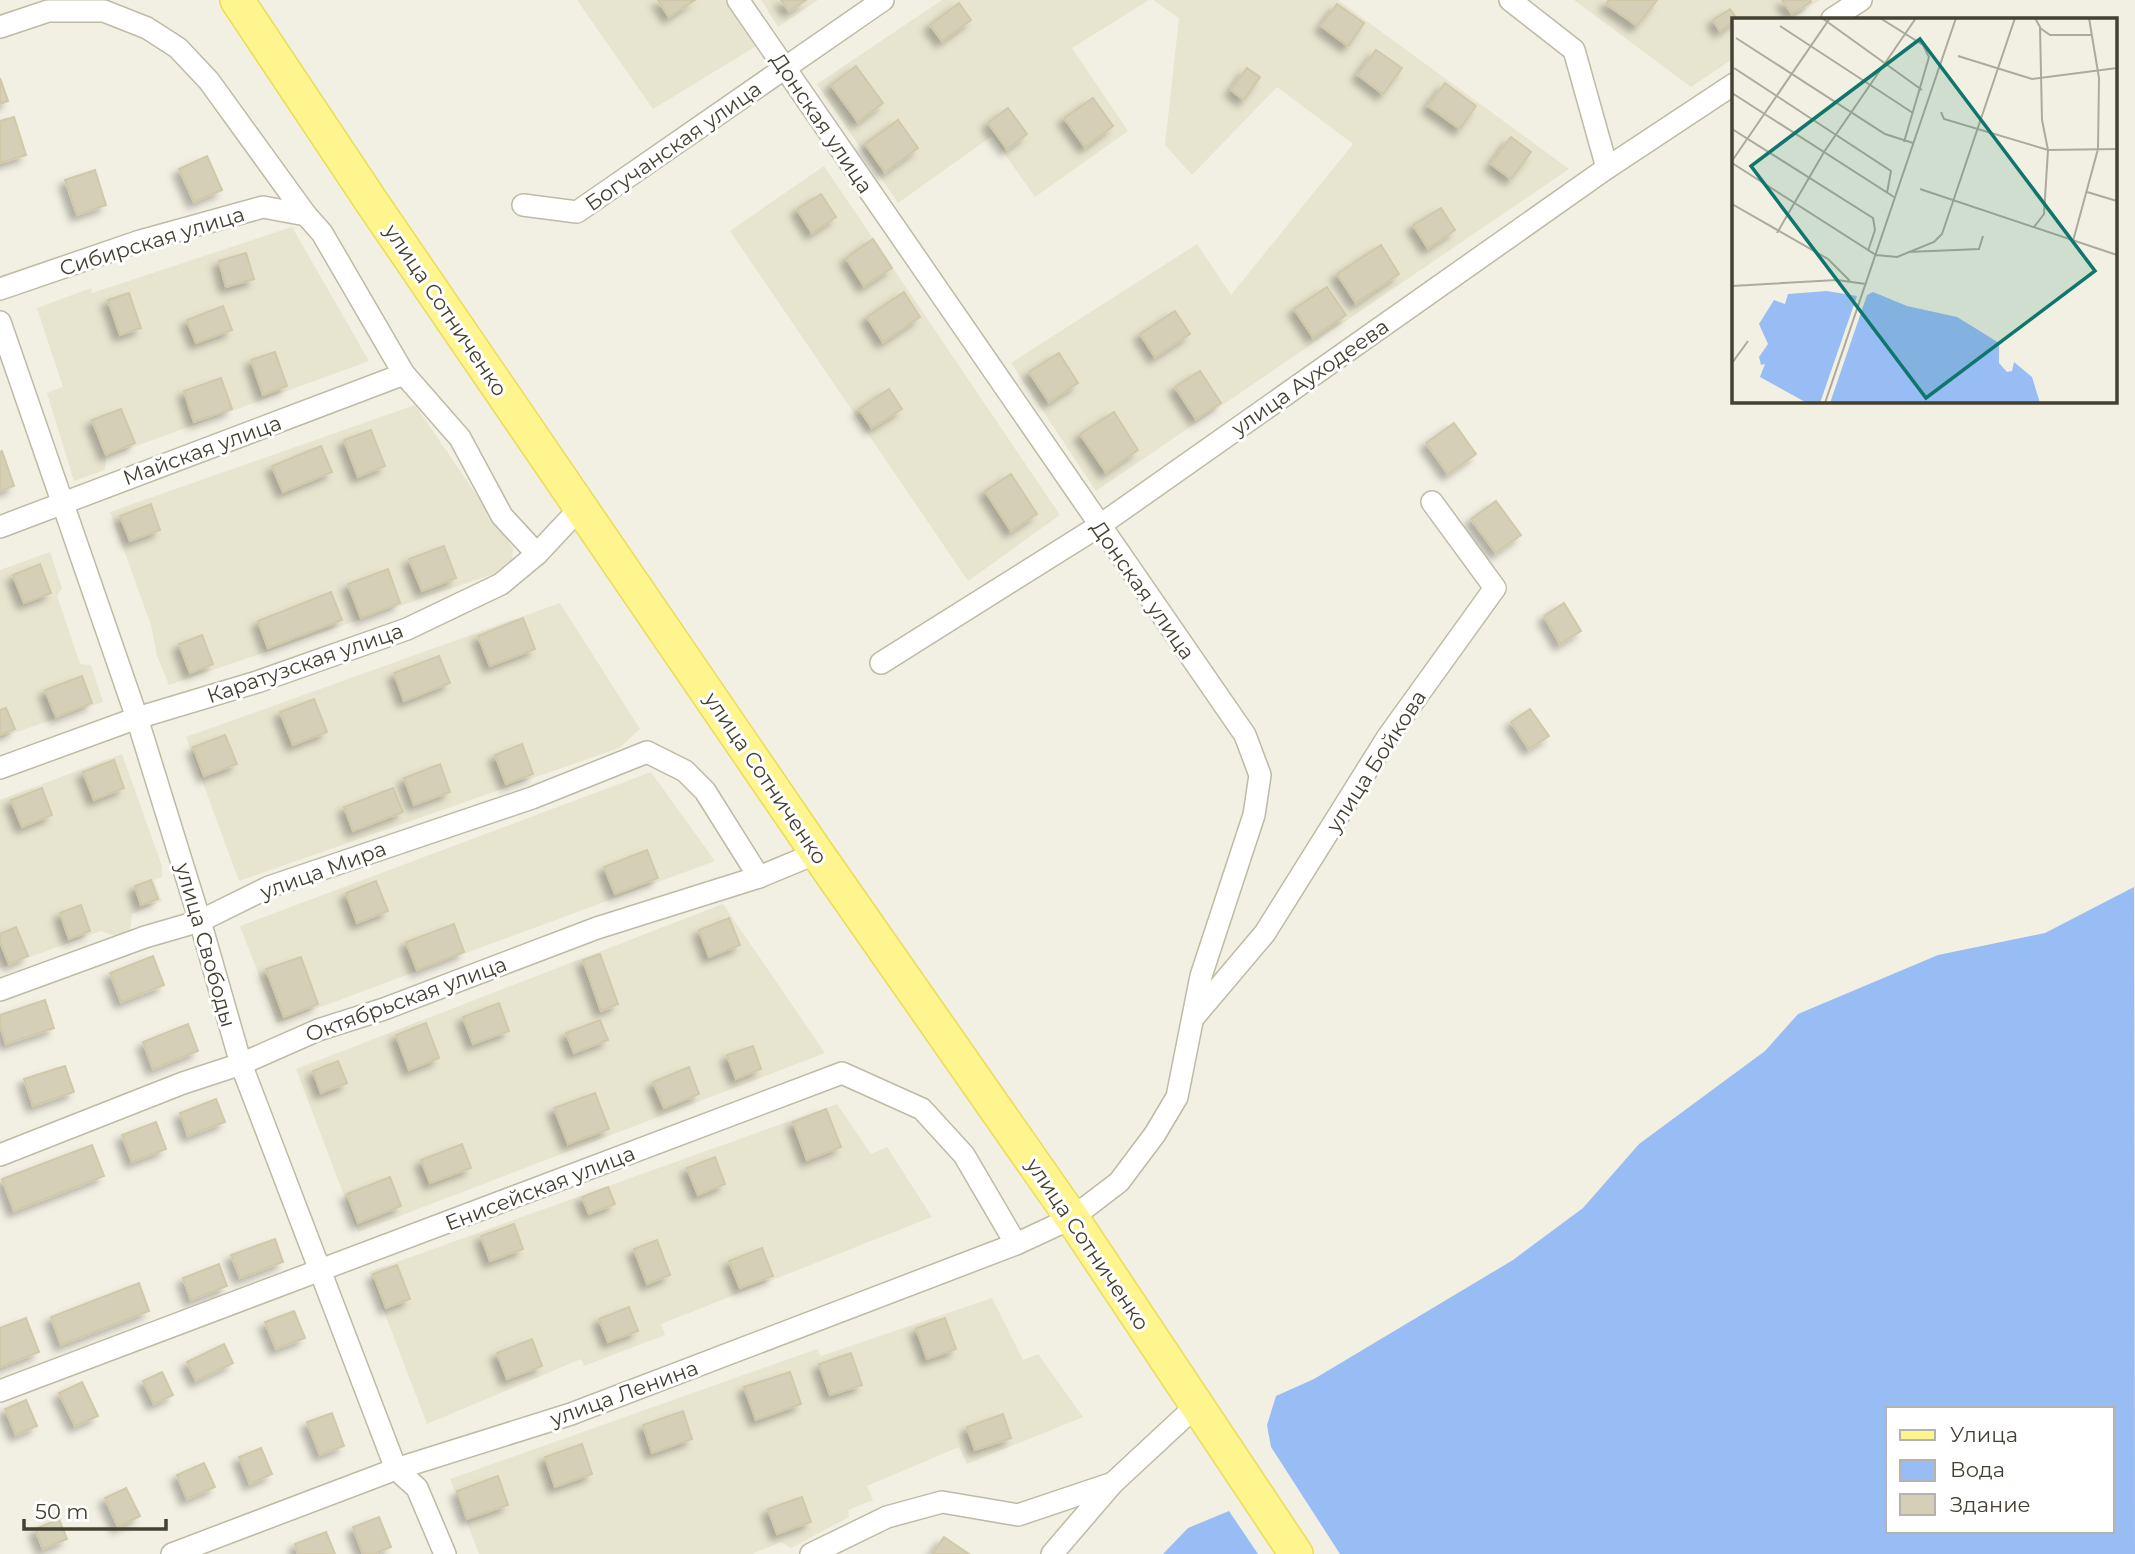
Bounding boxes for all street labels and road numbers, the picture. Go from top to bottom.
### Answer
street label: Донская улица [766,48,878,198]
street label: Богучанская улица [580,76,766,216]
street label: Сибирская улица [57,201,247,281]
street label: улица Сотниченко [379,218,513,401]
street label: улица Ауходеева [1226,313,1393,441]
street label: Майская улица [119,410,285,490]
street label: Донская улица [1086,516,1200,664]
street label: Каратузская улица [204,618,406,708]
street label: улица Бойкова [1320,685,1431,838]
street label: улица Сотниченко [699,686,833,869]
street label: улица Мира [256,836,389,905]
street label: улица Свободы [170,859,241,1030]
street label: Октябрьская улица [302,951,510,1047]
street label: Енисейская улица [442,1140,638,1236]
street label: улица Сотниченко [1021,1152,1155,1335]
street label: улица Ленина [546,1355,701,1432]

